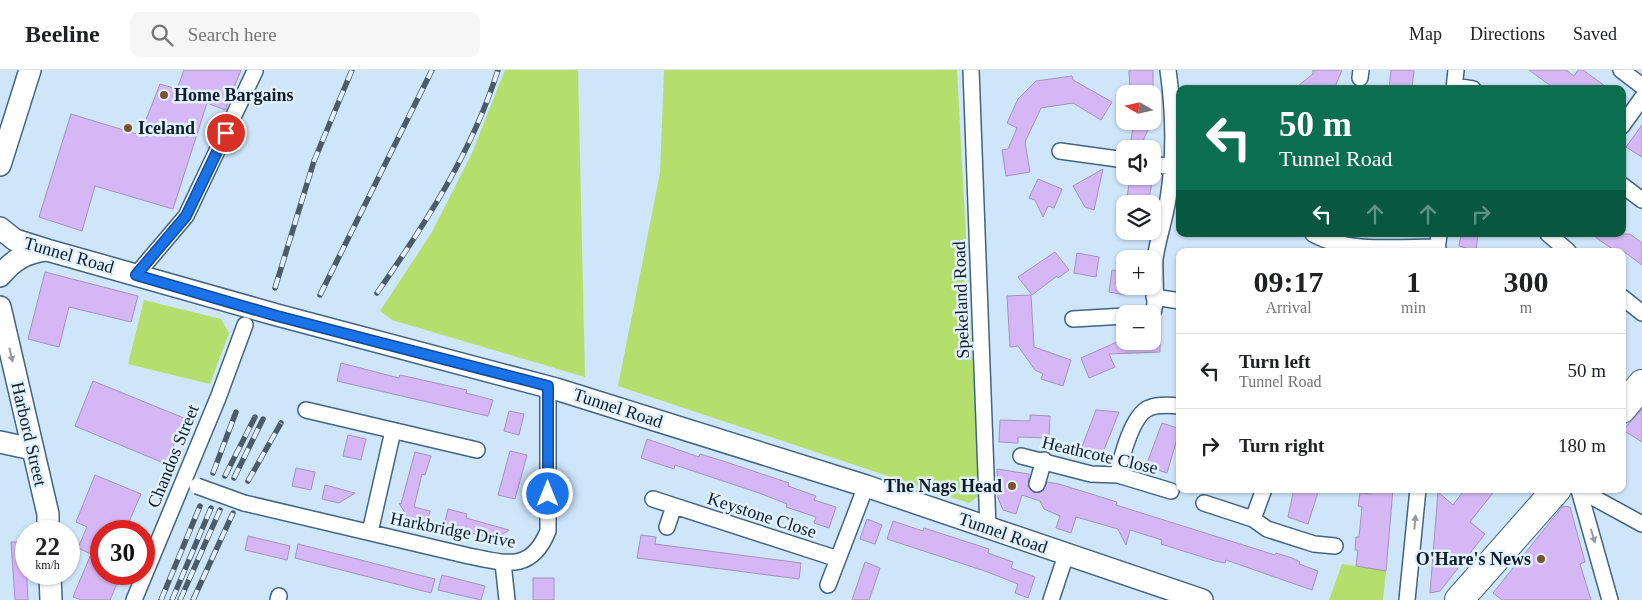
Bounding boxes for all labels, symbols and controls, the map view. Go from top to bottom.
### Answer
search box [130,12,480,57]
text: Beeline [25,21,100,47]
icon: search [148,21,176,49]
text: Search here [188,24,277,45]
text: Map [1409,24,1442,44]
text: Directions [1470,24,1545,44]
text: Saved [1573,24,1617,44]
place label: Home Bargains [174,85,294,105]
north arrow [1116,85,1161,130]
map controls [1116,85,1161,350]
marker: Home Bargains [158,89,170,101]
icon: left [1196,105,1261,170]
text: 50 m [1279,105,1352,144]
pin [205,112,247,154]
place label: Iceland [138,118,195,138]
icon: arrive [212,119,240,147]
marker: Iceland [122,122,134,134]
button: sound [1116,140,1161,185]
text: Tunnel Road [1279,146,1392,171]
button: layers [1116,195,1161,240]
icon: left [1308,200,1336,228]
icon: ahead [1361,200,1389,228]
icon: ahead [1414,200,1442,228]
icon: right [1467,200,1495,228]
street label: Tunnel Road [22,233,116,277]
street label: Spekeland Road [949,241,973,359]
button: + [1116,250,1161,295]
text: 09:17 [1254,265,1324,298]
text: 1 [1406,265,1421,298]
text: 300 [1503,265,1548,298]
text: Arrival [1265,299,1312,316]
text: min [1401,299,1426,316]
text: m [1520,299,1532,316]
button: − [1116,305,1161,350]
one-way arrow [7,347,15,363]
text: Turn left [1239,351,1311,372]
icon: left [1196,357,1224,385]
text: 50 m [1567,360,1606,381]
text: Tunnel Road [1239,373,1322,390]
street label: Harbord Street [7,380,51,488]
street label: Tunnel Road [571,384,665,432]
street label: Chandos Street [143,401,203,511]
street label: Heathcote Close [1040,432,1160,478]
icon: right [1196,432,1224,460]
text: Turn right [1239,435,1324,456]
text: 180 m [1558,435,1606,456]
position arrow [521,467,573,519]
place label: The Nags Head [884,476,1002,496]
marker: The Nags Head [1006,480,1018,492]
street label: Keystone Close [705,488,819,542]
street label: Harkbridge Drive [389,508,517,552]
street label: Tunnel Road [956,508,1050,558]
one-way arrow [1411,513,1419,529]
speed limit sign: 30 [90,520,155,585]
one-way arrow [1589,529,1597,544]
text: 22 [35,533,60,560]
place label: O'Hare's News [1416,549,1531,569]
marker: O'Hare's News [1535,553,1547,565]
text: km/h [35,558,60,572]

